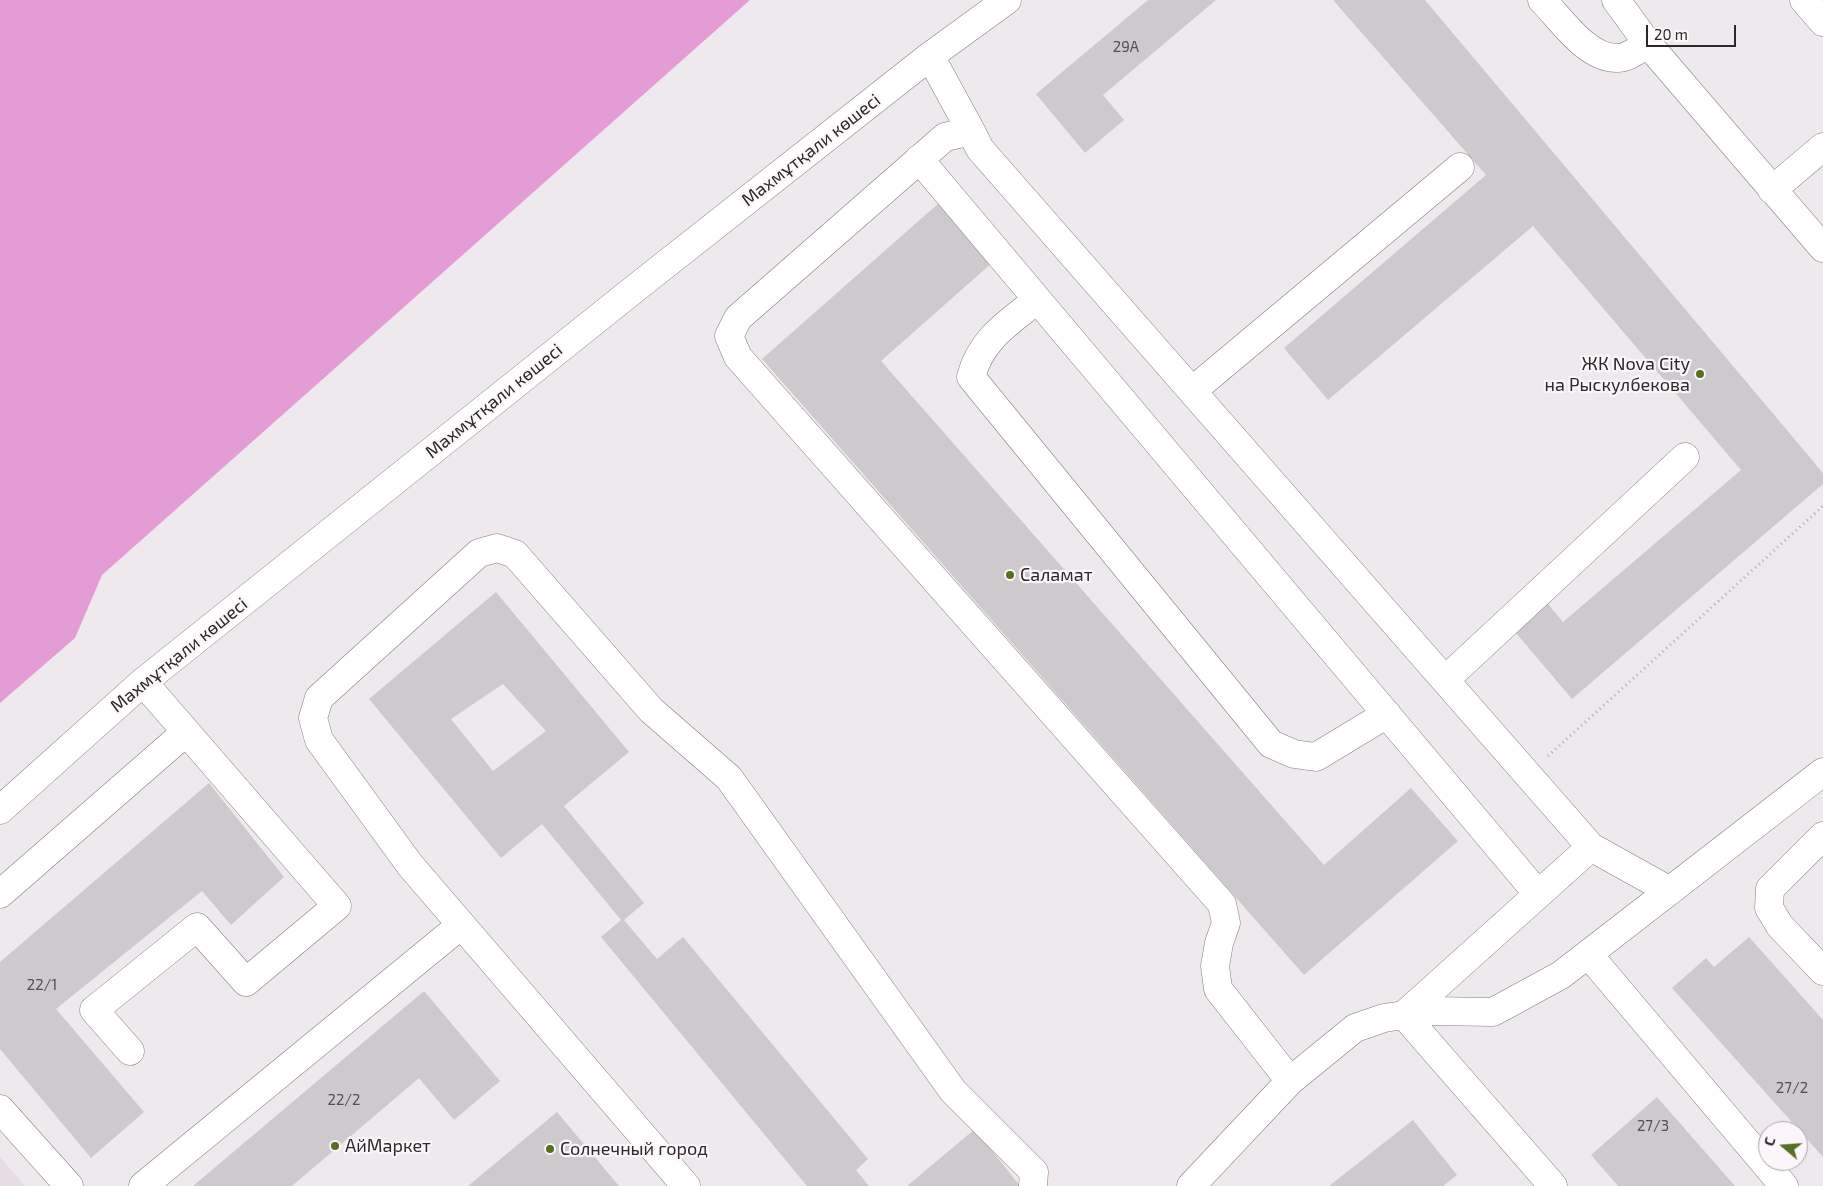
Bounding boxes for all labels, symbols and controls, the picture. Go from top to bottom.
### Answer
scale bar [1648,15,1738,47]
text: 20 m [1654,25,1688,43]
house number: 29А [1113,38,1139,56]
street label: Махмұтқали көшесі [737,89,885,211]
street label: Махмұтқали көшесі [421,339,567,463]
place label: ЖК Nova City на Рыскулбекова [1545,353,1690,396]
marker: ЖК Nova City на Рыскулбекова [1694,368,1706,380]
place label: Саламат [1020,564,1092,586]
marker: Саламат [1004,569,1016,581]
street label: Махмұтқали көшесі [106,593,252,717]
house number: 22/1 [27,976,57,994]
house number: 27/2 [1776,1079,1808,1097]
house number: 22/2 [327,1091,361,1109]
house number: 27/3 [1637,1117,1669,1135]
north arrow [1758,1121,1808,1171]
place label: АйМаркет [345,1135,431,1157]
text: С [1760,1135,1779,1148]
place label: Солнечный город [560,1138,708,1160]
marker: АйМаркет [329,1140,341,1152]
marker: Солнечный город [544,1143,556,1155]

